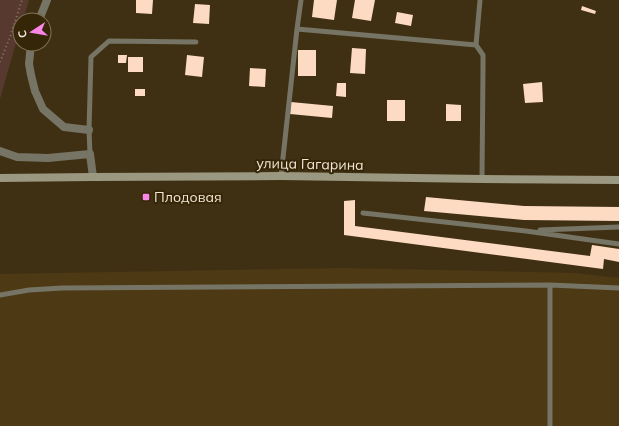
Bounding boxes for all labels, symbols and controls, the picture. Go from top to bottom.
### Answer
north arrow [12,12,52,52]
text: С [14,28,30,39]
street label: улица Гагарина [256,154,364,174]
place label: Плодовая [154,188,222,206]
marker: Плодовая [141,192,151,202]

